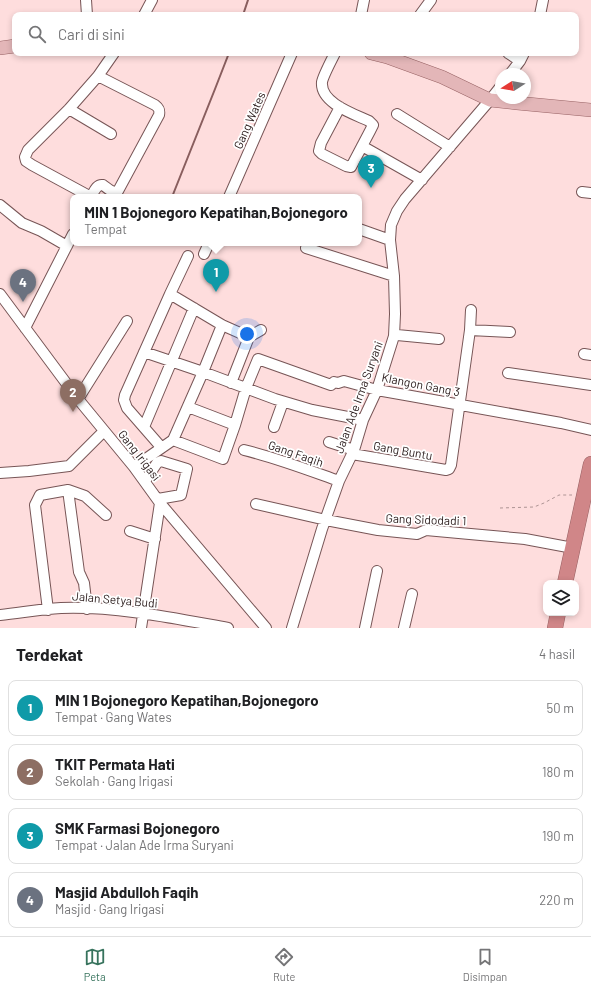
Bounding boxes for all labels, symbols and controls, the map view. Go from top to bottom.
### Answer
search box [12,12,579,56]
icon: search [26,23,48,45]
text: Cari di sini [58,25,125,43]
north arrow [495,68,531,104]
street label: Gang Wates [230,89,268,151]
pin: 3 [358,155,384,188]
popup [70,194,362,246]
text: MIN 1 Bojonegoro Kepatihan,Bojonegoro [84,203,348,221]
text: Tempat [84,221,127,237]
pin: 1 [203,259,229,292]
pin: 4 [10,269,36,302]
your location [237,324,257,344]
street label: Jalan Ade Irma Suryani [331,339,385,455]
street label: Klangon Gang 3 [381,370,461,398]
pin: 2 [60,379,86,412]
street label: Gang Irigasi [116,427,164,483]
street label: Gang Faqih [267,437,325,469]
street label: Gang Buntu [372,438,434,462]
street label: Gang Sidodadi 1 [385,511,467,527]
map controls [543,580,579,616]
button: layers [543,580,579,616]
street label: Jalan Setya Budi [72,588,158,610]
text: Terdekat [16,644,83,664]
text: 4 hasil [539,646,575,662]
text: MIN 1 Bojonegoro Kepatihan,Bojonegoro [55,691,319,709]
text: 1 [28,700,32,716]
text: 50 m [547,700,574,716]
text: Tempat · Gang Wates [55,709,172,725]
text: TKIT Permata Hati [55,755,175,773]
text: 2 [26,764,34,780]
text: 180 m [542,764,574,780]
text: Sekolah · Gang Irigasi [55,773,173,789]
text: SMK Farmasi Bojonegoro [55,819,220,837]
text: 3 [26,828,34,844]
text: 190 m [542,828,574,844]
text: Tempat · Jalan Ade Irma Suryani [55,837,234,853]
text: Masjid Abdulloh Faqih [55,883,199,901]
text: 4 [26,892,34,908]
text: 220 m [539,892,574,908]
text: Masjid · Gang Irigasi [55,901,164,917]
tab: Peta [84,946,106,983]
tab: Rute [273,946,295,983]
tab: Disimpan [463,946,507,983]

